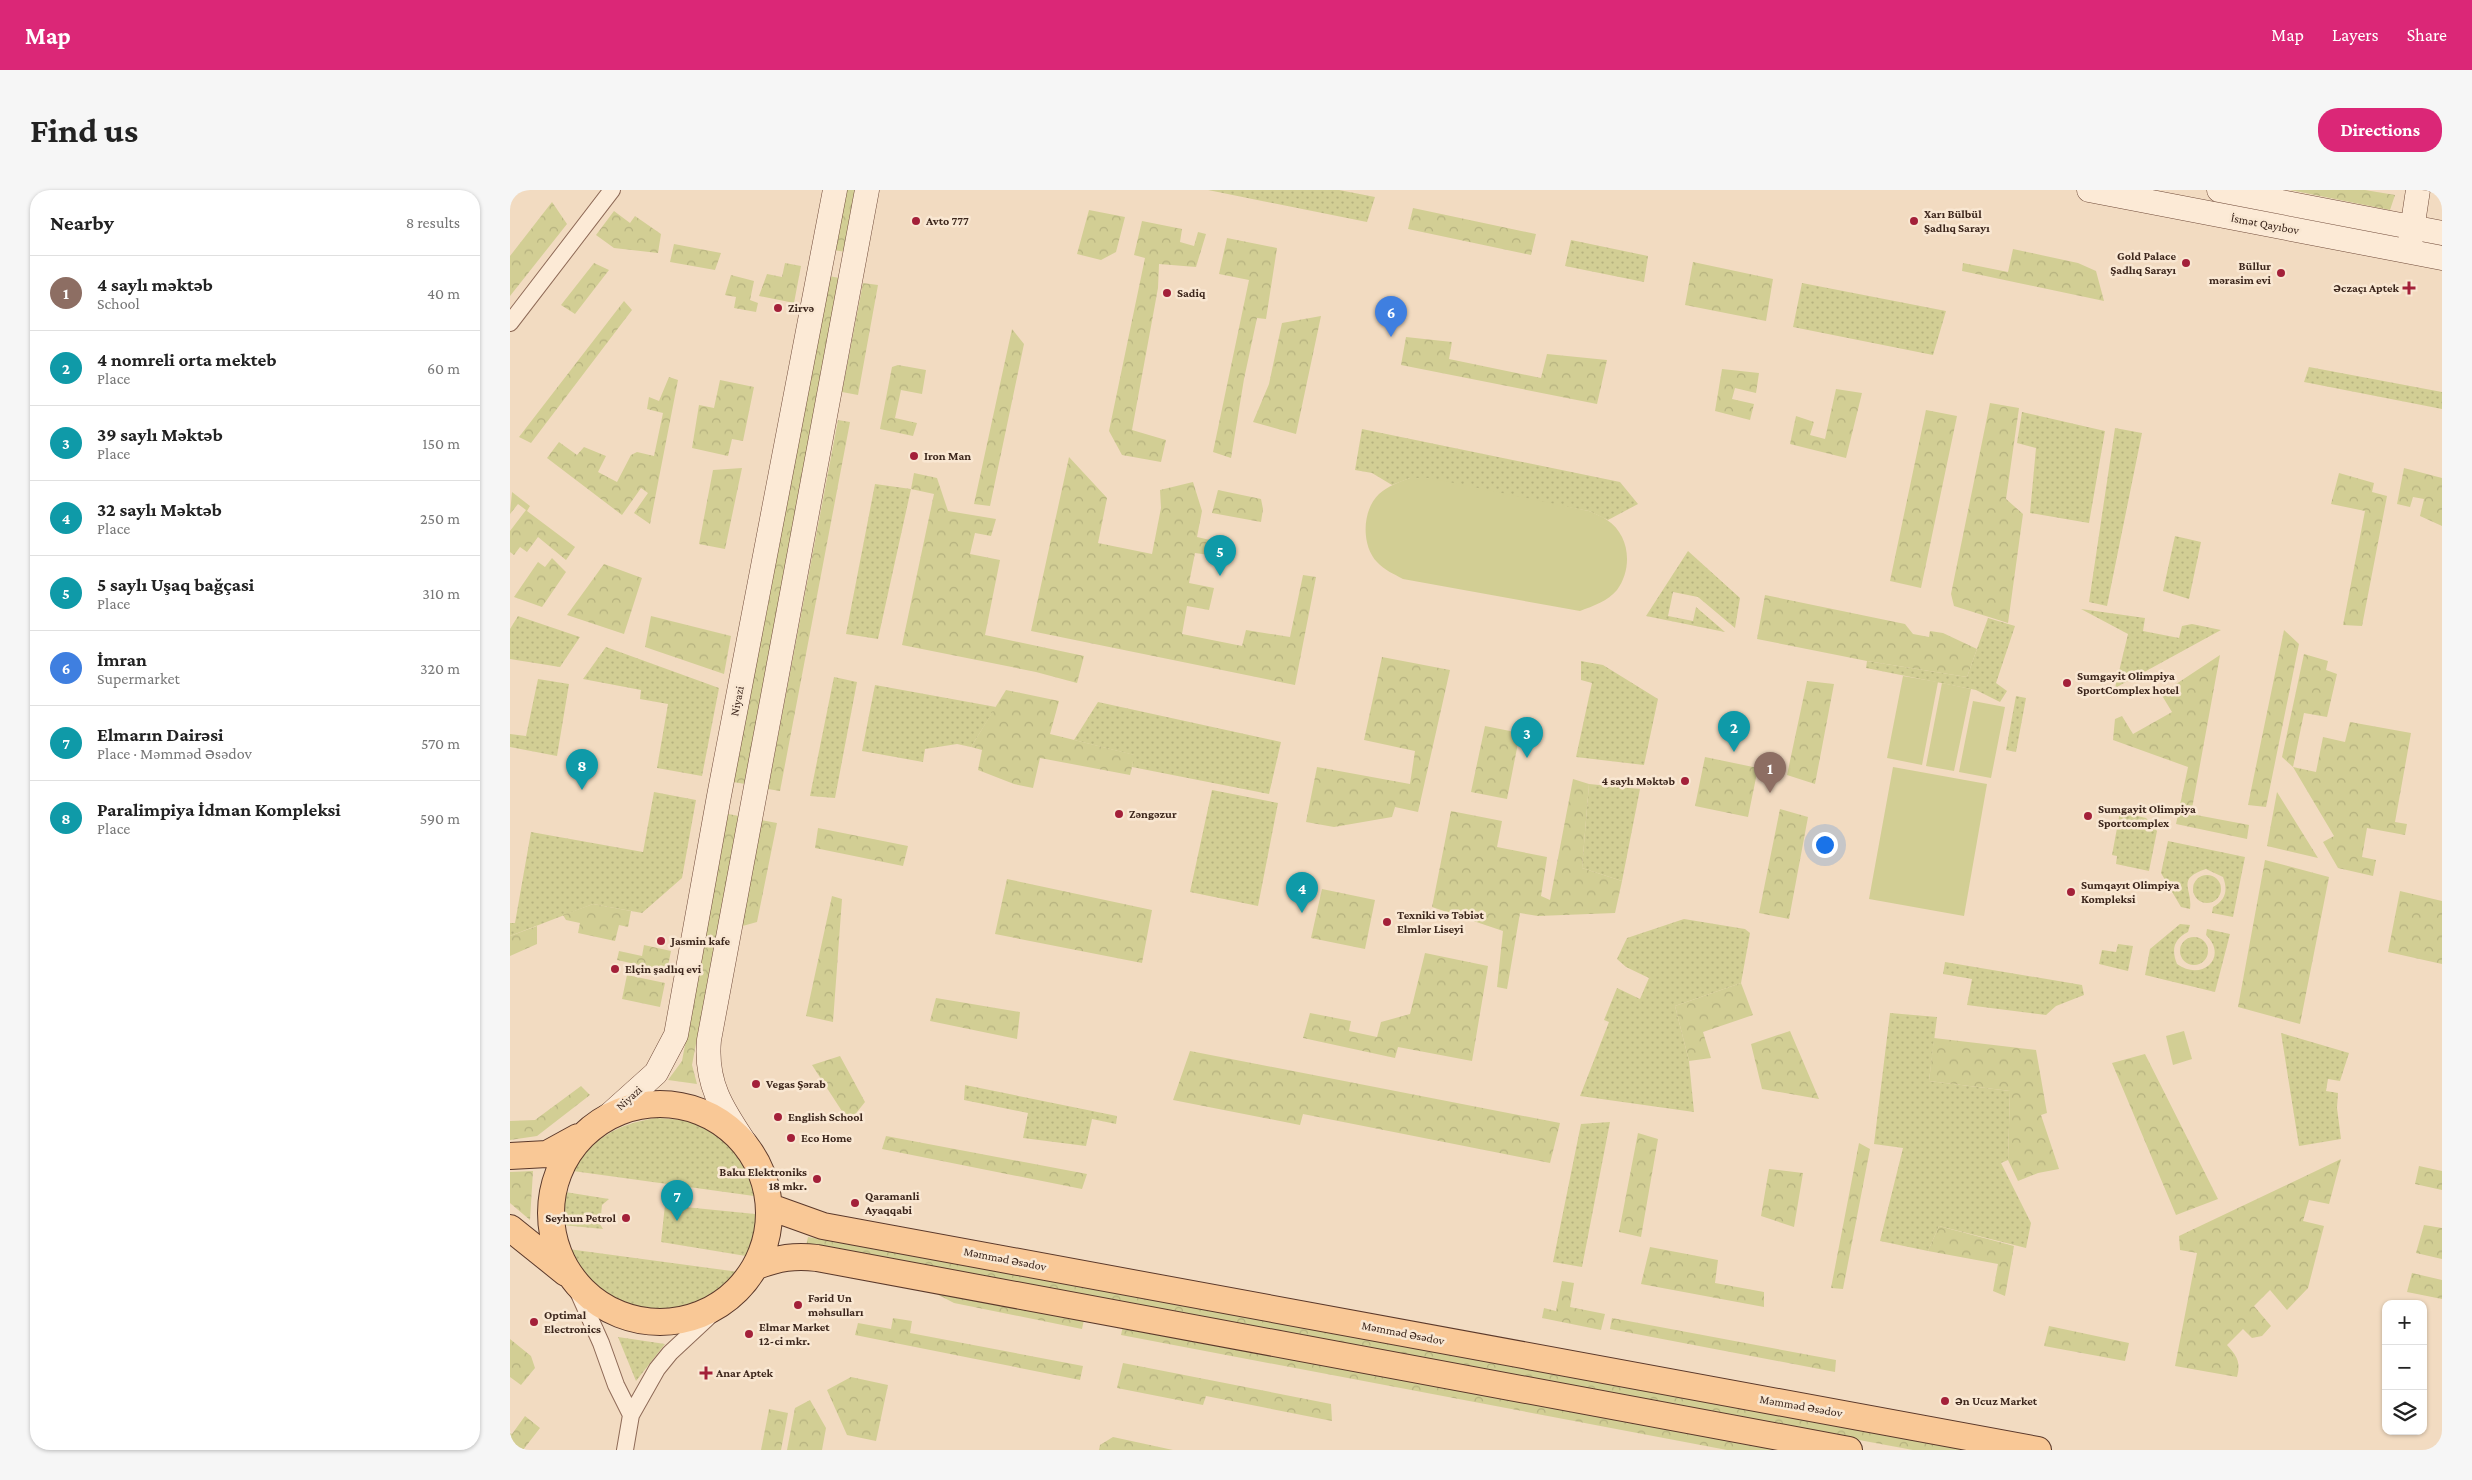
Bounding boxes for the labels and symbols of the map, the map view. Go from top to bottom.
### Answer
place label: Xarı Bülbül Şadlıq Sarayı [1924,207,1990,235]
street label: İsmət Qayıbov [2230,211,2301,238]
place label: Avto 777 [925,214,969,228]
marker: Avto 777 [910,215,922,227]
marker: Xarı Bülbül Şadlıq Sarayı [1908,215,1920,227]
place label: Gold Palace Şadlıq Sarayı [2110,249,2177,277]
marker: Gold Palace Şadlıq Sarayı [2180,257,2192,269]
place label: Büllur mərasim evi [2209,259,2272,287]
marker: Büllur mərasim evi [2275,267,2287,279]
place label: Əczaçı Aptek [2333,281,2399,295]
marker: Əczaçı Aptek [2403,282,2415,294]
place label: Sadiq [1177,286,1206,300]
marker: Sadiq [1161,287,1173,299]
pin: 6 [1375,296,1407,337]
place label: Zirvə [788,301,814,315]
marker: Zirvə [772,302,784,314]
place label: Iron Man [924,449,971,463]
marker: Iron Man [908,450,920,462]
pin: 5 [1204,535,1236,576]
place label: Sumgayit Olimpiya SportComplex hotel [2077,669,2179,697]
marker: Sumgayit Olimpiya SportComplex hotel [2061,677,2073,689]
street label: Niyazi [727,685,747,717]
pin: 2 [1718,711,1750,752]
pin: 3 [1511,717,1543,758]
pin: 8 [566,749,598,790]
pin: 1 [1754,752,1786,793]
place label: 4 saylı Məktəb [1601,774,1675,788]
marker: 4 saylı Məktəb [1679,775,1691,787]
place label: Sumgayit Olimpiya Sportcomplex [2098,802,2196,830]
place label: Zəngəzur [1129,807,1177,821]
marker: Zəngəzur [1113,808,1125,820]
marker: Sumgayit Olimpiya Sportcomplex [2082,810,2094,822]
your location [1812,832,1838,858]
pin: 4 [1286,872,1318,913]
place label: Sumqayıt Olimpiya Kompleksi [2081,878,2179,906]
marker: Sumqayıt Olimpiya Kompleksi [2065,886,2077,898]
place label: Texniki və Təbiət Elmlər Liseyi [1397,908,1484,936]
marker: Texniki və Təbiət Elmlər Liseyi [1381,916,1393,928]
place label: Jasmin kafe [669,934,731,948]
marker: Jasmin kafe [655,935,667,947]
place label: Elçin şadlıq evi [625,962,702,976]
marker: Elçin şadlıq evi [609,963,621,975]
place label: Vegas Şərab [765,1077,826,1091]
marker: Vegas Şərab [750,1078,762,1090]
street label: Niyazi [613,1083,645,1113]
place label: English School [788,1110,864,1124]
marker: English School [772,1111,784,1123]
place label: Eco Home [801,1131,852,1145]
marker: Eco Home [785,1132,797,1144]
place label: Baku Elektroniks 18 mkr. [719,1165,807,1193]
marker: Baku Elektroniks 18 mkr. [811,1173,823,1185]
pin: 7 [661,1180,693,1221]
place label: Qaramanli Ayaqqabi [864,1189,920,1217]
marker: Qaramanli Ayaqqabi [849,1197,861,1209]
place label: Seyhun Petrol [545,1211,616,1225]
marker: Seyhun Petrol [620,1212,632,1224]
street label: Məmməd Əsədov [962,1244,1048,1274]
place label: Fərid Un məhsulları [808,1291,864,1319]
marker: Fərid Un məhsulları [792,1299,804,1311]
place label: Optimal Electronics [544,1308,601,1336]
marker: Optimal Electronics [528,1316,540,1328]
street label: Məmməd Əsədov [1360,1318,1446,1348]
place label: Elmar Market 12-ci mkr. [759,1320,830,1348]
marker: Elmar Market 12-ci mkr. [743,1328,755,1340]
place label: Anar Aptek [715,1366,773,1380]
marker: Anar Aptek [700,1367,712,1379]
street label: Məmməd Əsədov [1758,1392,1844,1420]
place label: Ən Ucuz Market [1955,1394,2038,1408]
marker: Ən Ucuz Market [1939,1395,1951,1407]

